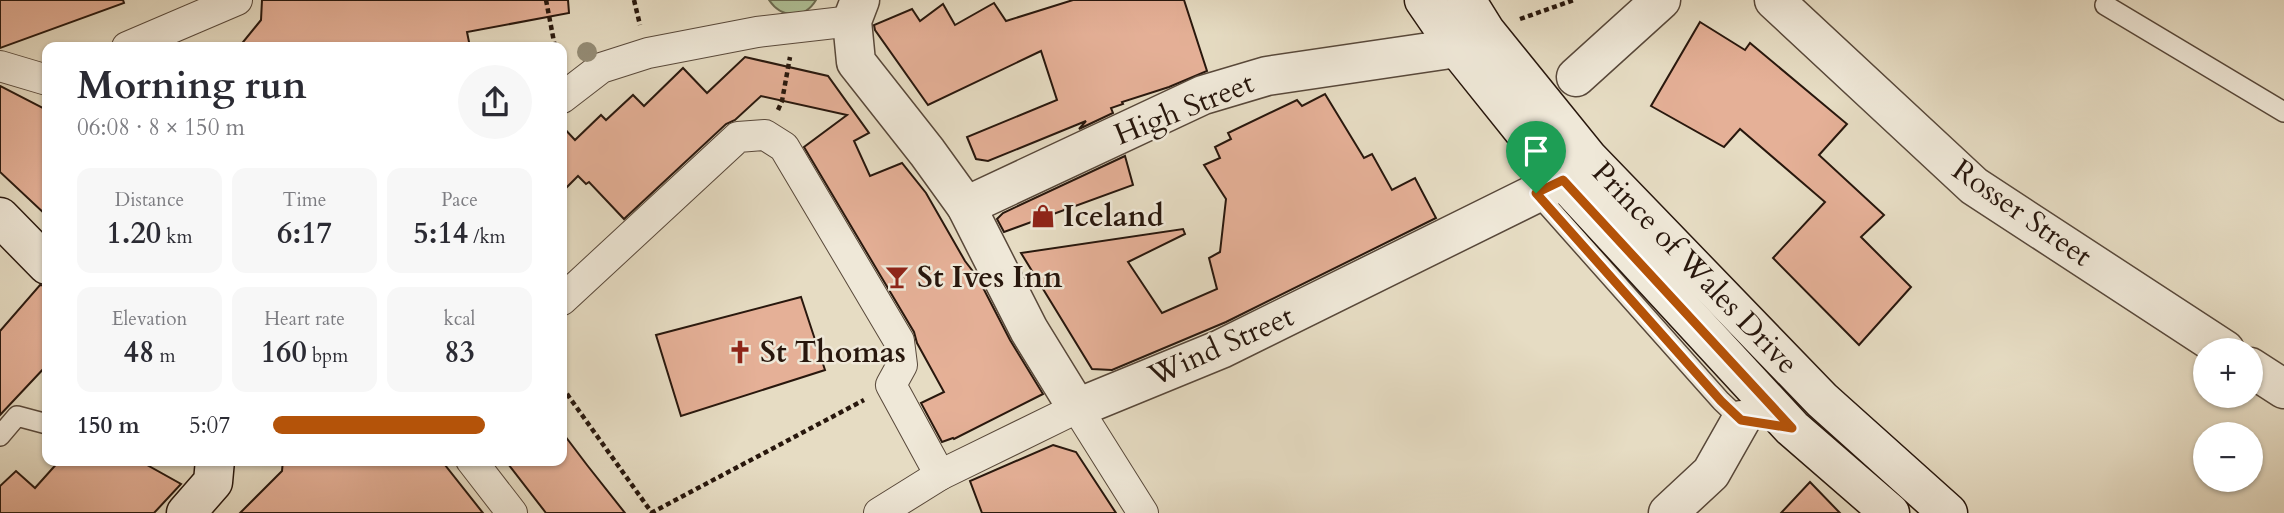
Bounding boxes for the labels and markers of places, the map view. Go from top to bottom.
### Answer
pin [1506,121,1566,193]
place label: Iceland [1063,196,1164,237]
shop icon: Iceland [1029,202,1057,230]
place label: St Ives Inn [917,257,1062,298]
bar icon: St Ives Inn [883,263,911,291]
place label: St Thomas [760,332,906,373]
church icon: St Thomas [726,338,754,366]

